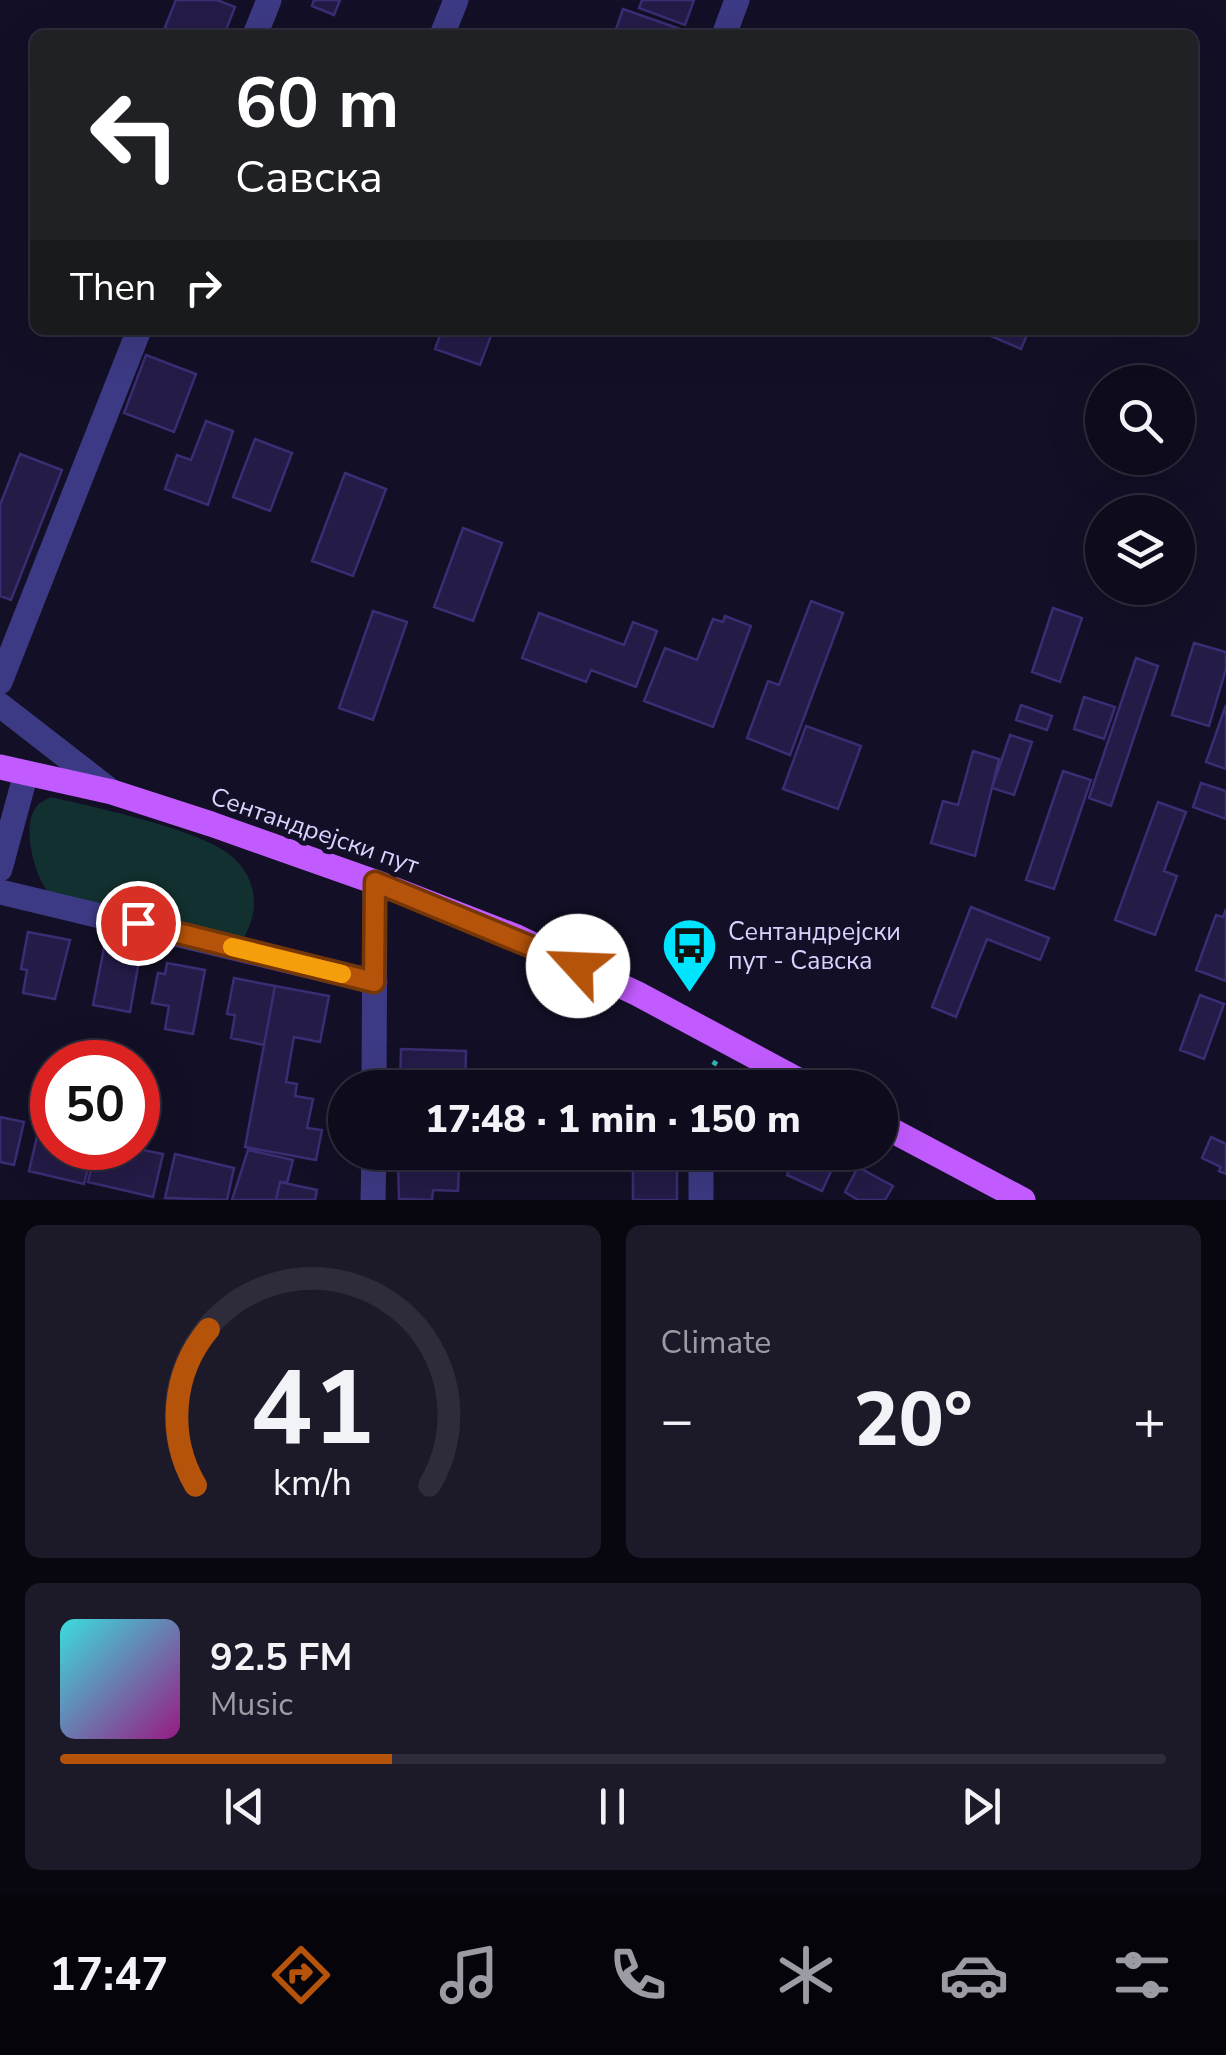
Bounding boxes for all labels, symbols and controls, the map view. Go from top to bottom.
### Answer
text: 60 m [235,56,399,152]
icon: left [70,70,200,200]
text: Савска [235,147,383,208]
icon: right [176,260,231,315]
text: Then [70,262,156,313]
map controls [1085,365,1195,605]
button: search [1085,365,1195,475]
button: layers [1085,495,1195,605]
street label: Сентандрејски пут [206,779,423,883]
pin [96,881,181,966]
icon: arrive [111,896,166,951]
position arrow [526,914,630,1018]
bus stop icon: Сентандрејски пут - Савска [659,915,719,994]
place label: Сентандрејски пут - Савска [728,915,901,978]
speed limit sign: 50 [30,1040,160,1170]
text: 17:48 · 1 min · 150 m [425,1094,801,1145]
text: Climate [661,1321,771,1364]
text: 41 [250,1338,375,1480]
text: 20° [854,1369,973,1471]
text: − [661,1383,694,1458]
text: + [1133,1383,1166,1458]
text: km/h [273,1459,352,1508]
text: 92.5 FM [210,1632,352,1683]
text: Music [210,1683,293,1726]
icon: previous [217,1779,272,1834]
icon: pause [585,1779,640,1834]
icon: next [954,1779,1009,1834]
icon: directions [266,1940,336,2010]
icon: music [434,1940,504,2010]
icon: phone [603,1940,673,2010]
icon: climate [771,1940,841,2010]
icon: car [939,1940,1009,2010]
icon: filters [1107,1940,1177,2010]
text: 17:47 [49,1945,168,2006]

